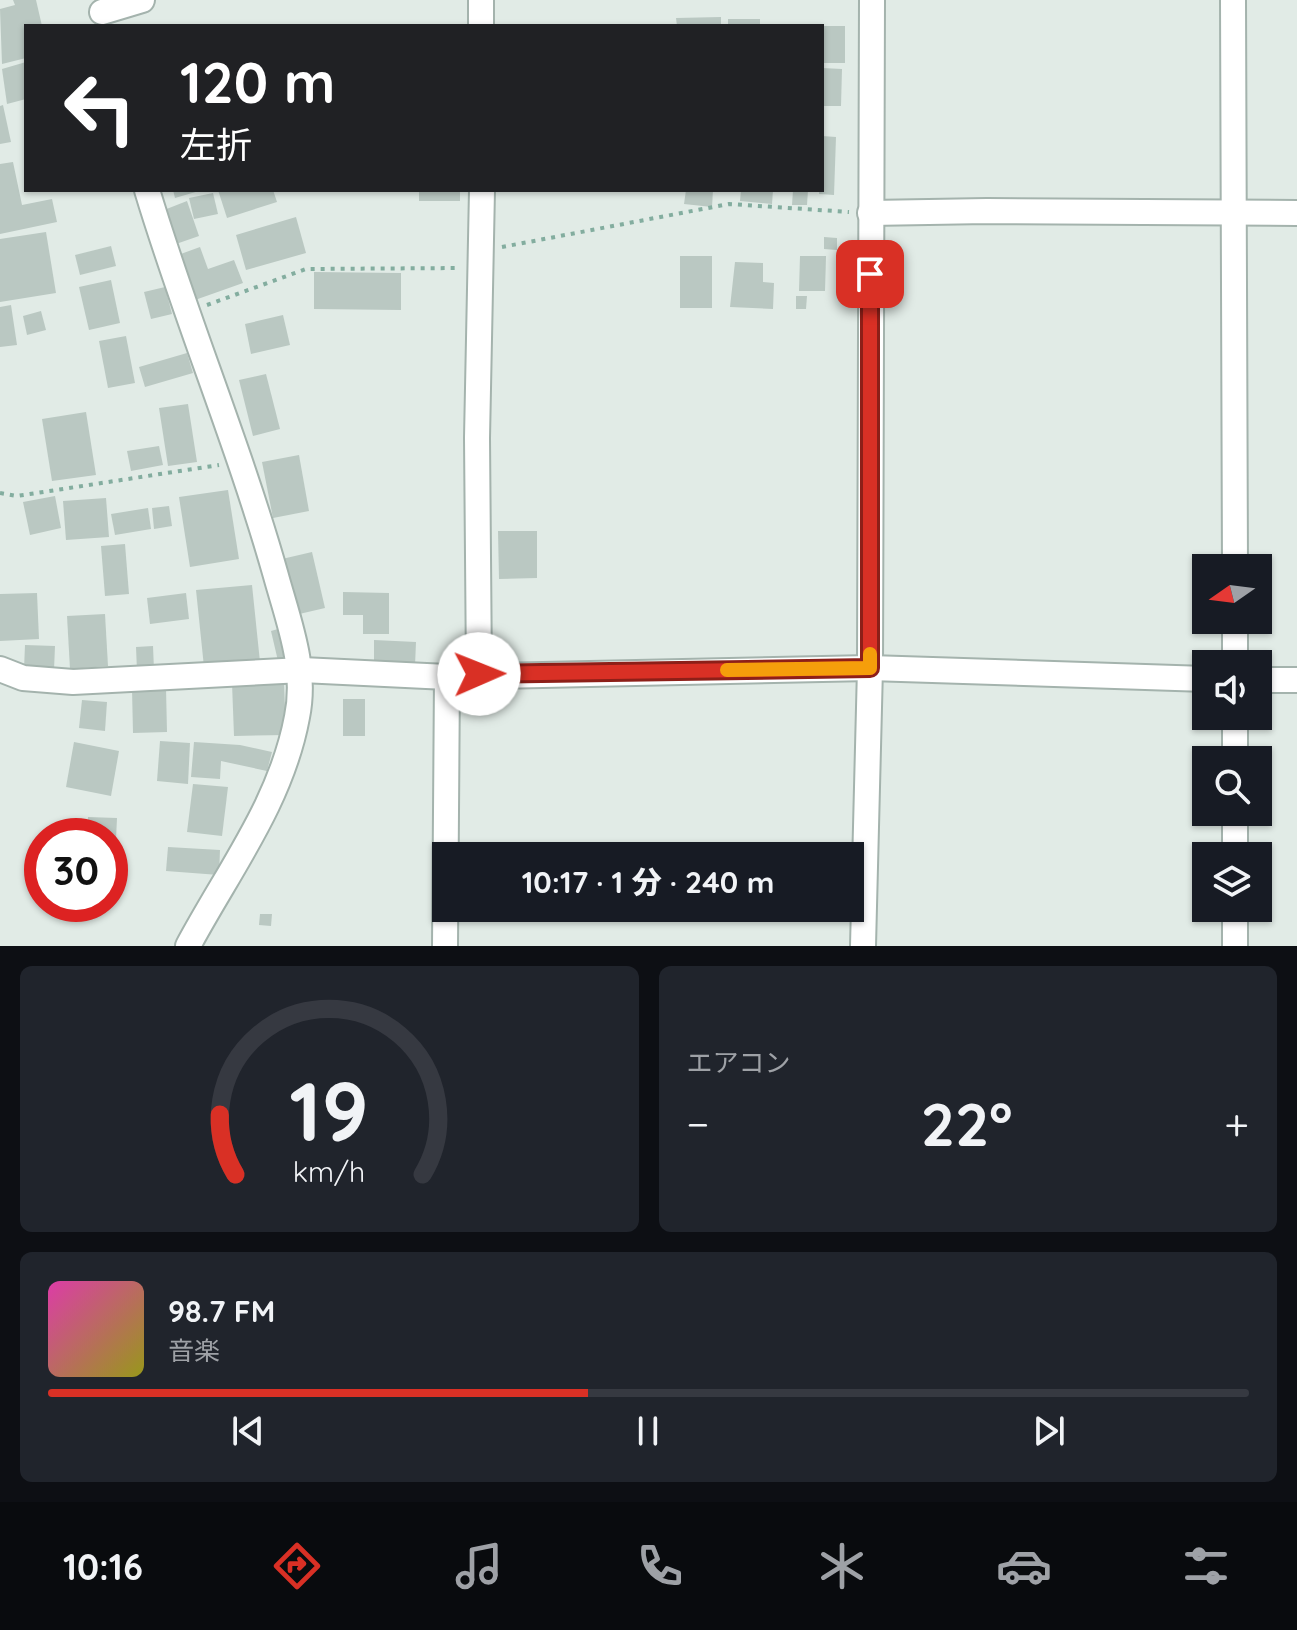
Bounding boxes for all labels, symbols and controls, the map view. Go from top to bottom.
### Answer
text: 120 m [180,47,335,117]
icon: left [48,56,152,160]
text: 左折 [180,122,252,167]
pin [836,240,904,308]
icon: arrive [848,252,892,296]
north arrow [1192,554,1272,634]
map controls [1192,554,1272,922]
position arrow [437,632,521,716]
button: sound [1192,650,1272,730]
button: search [1192,746,1272,826]
speed limit sign: 30 [24,818,128,922]
button: layers [1192,842,1272,922]
text: 10:17 · 1 分 · 240 m [522,863,774,901]
text: エアコン [687,1046,791,1079]
text: 19 [289,1058,369,1162]
text: 22° [921,1086,1013,1161]
text: − [687,1096,709,1151]
text: + [1224,1096,1249,1151]
text: km/h [293,1153,366,1189]
text: 98.7 FM [168,1292,275,1330]
text: 音楽 [168,1334,220,1367]
icon: previous [226,1409,270,1453]
icon: pause [626,1409,670,1453]
icon: next [1027,1409,1071,1453]
icon: directions [269,1538,325,1594]
icon: music [451,1538,507,1594]
icon: phone [632,1538,688,1594]
icon: climate [814,1538,870,1594]
icon: car [996,1538,1052,1594]
icon: filters [1178,1538,1234,1594]
text: 10:16 [63,1544,143,1589]

